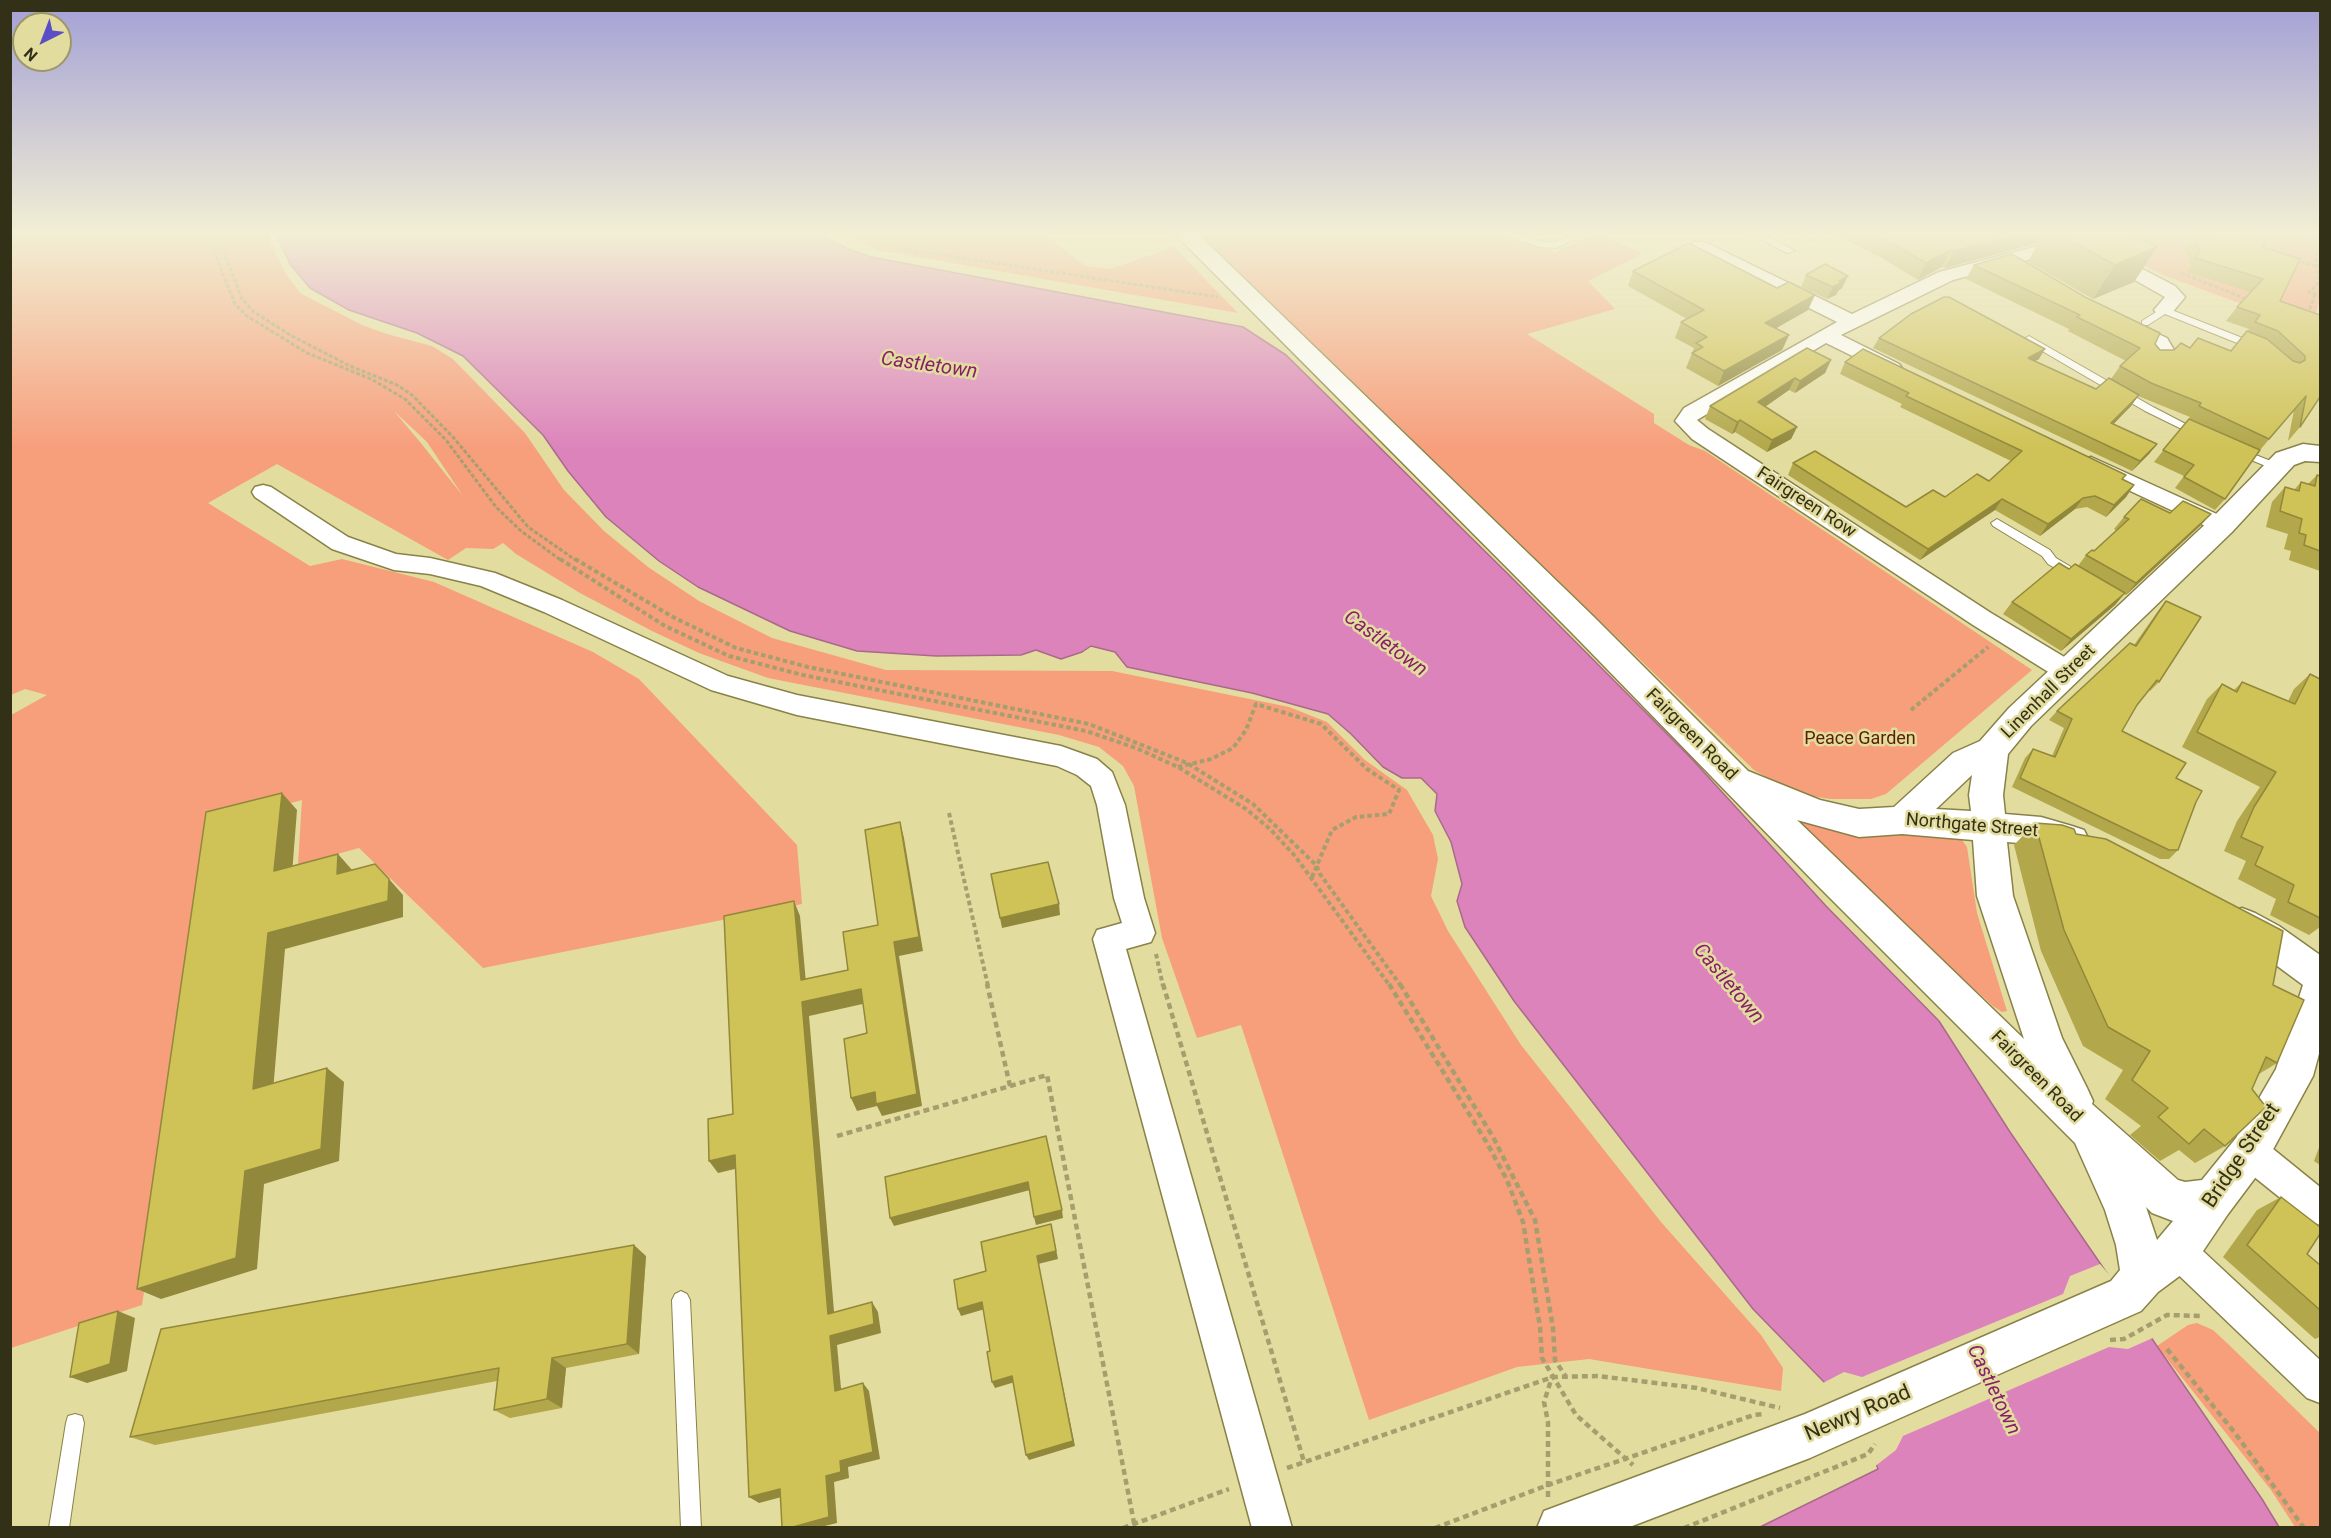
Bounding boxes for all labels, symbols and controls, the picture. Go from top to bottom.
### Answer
north arrow [12,12,72,72]
text: N [20,43,42,65]
water label: Castletown [879,347,979,385]
street label: Fairgreen Row [1752,463,1860,543]
water label: Castletown [1339,606,1431,682]
street label: Linenhall Street [1998,641,2100,743]
street label: Fairgreen Road [1641,685,1741,785]
park label: Peace Garden [1804,728,1916,750]
street label: Northgate Street [1905,809,2039,843]
water label: Castletown [1688,939,1768,1029]
street label: Fairgreen Road [1986,1027,2086,1127]
street label: Bridge Street [2198,1099,2286,1213]
water label: Castletown [1961,1341,2025,1439]
street label: Newry Road [1801,1380,1915,1448]

